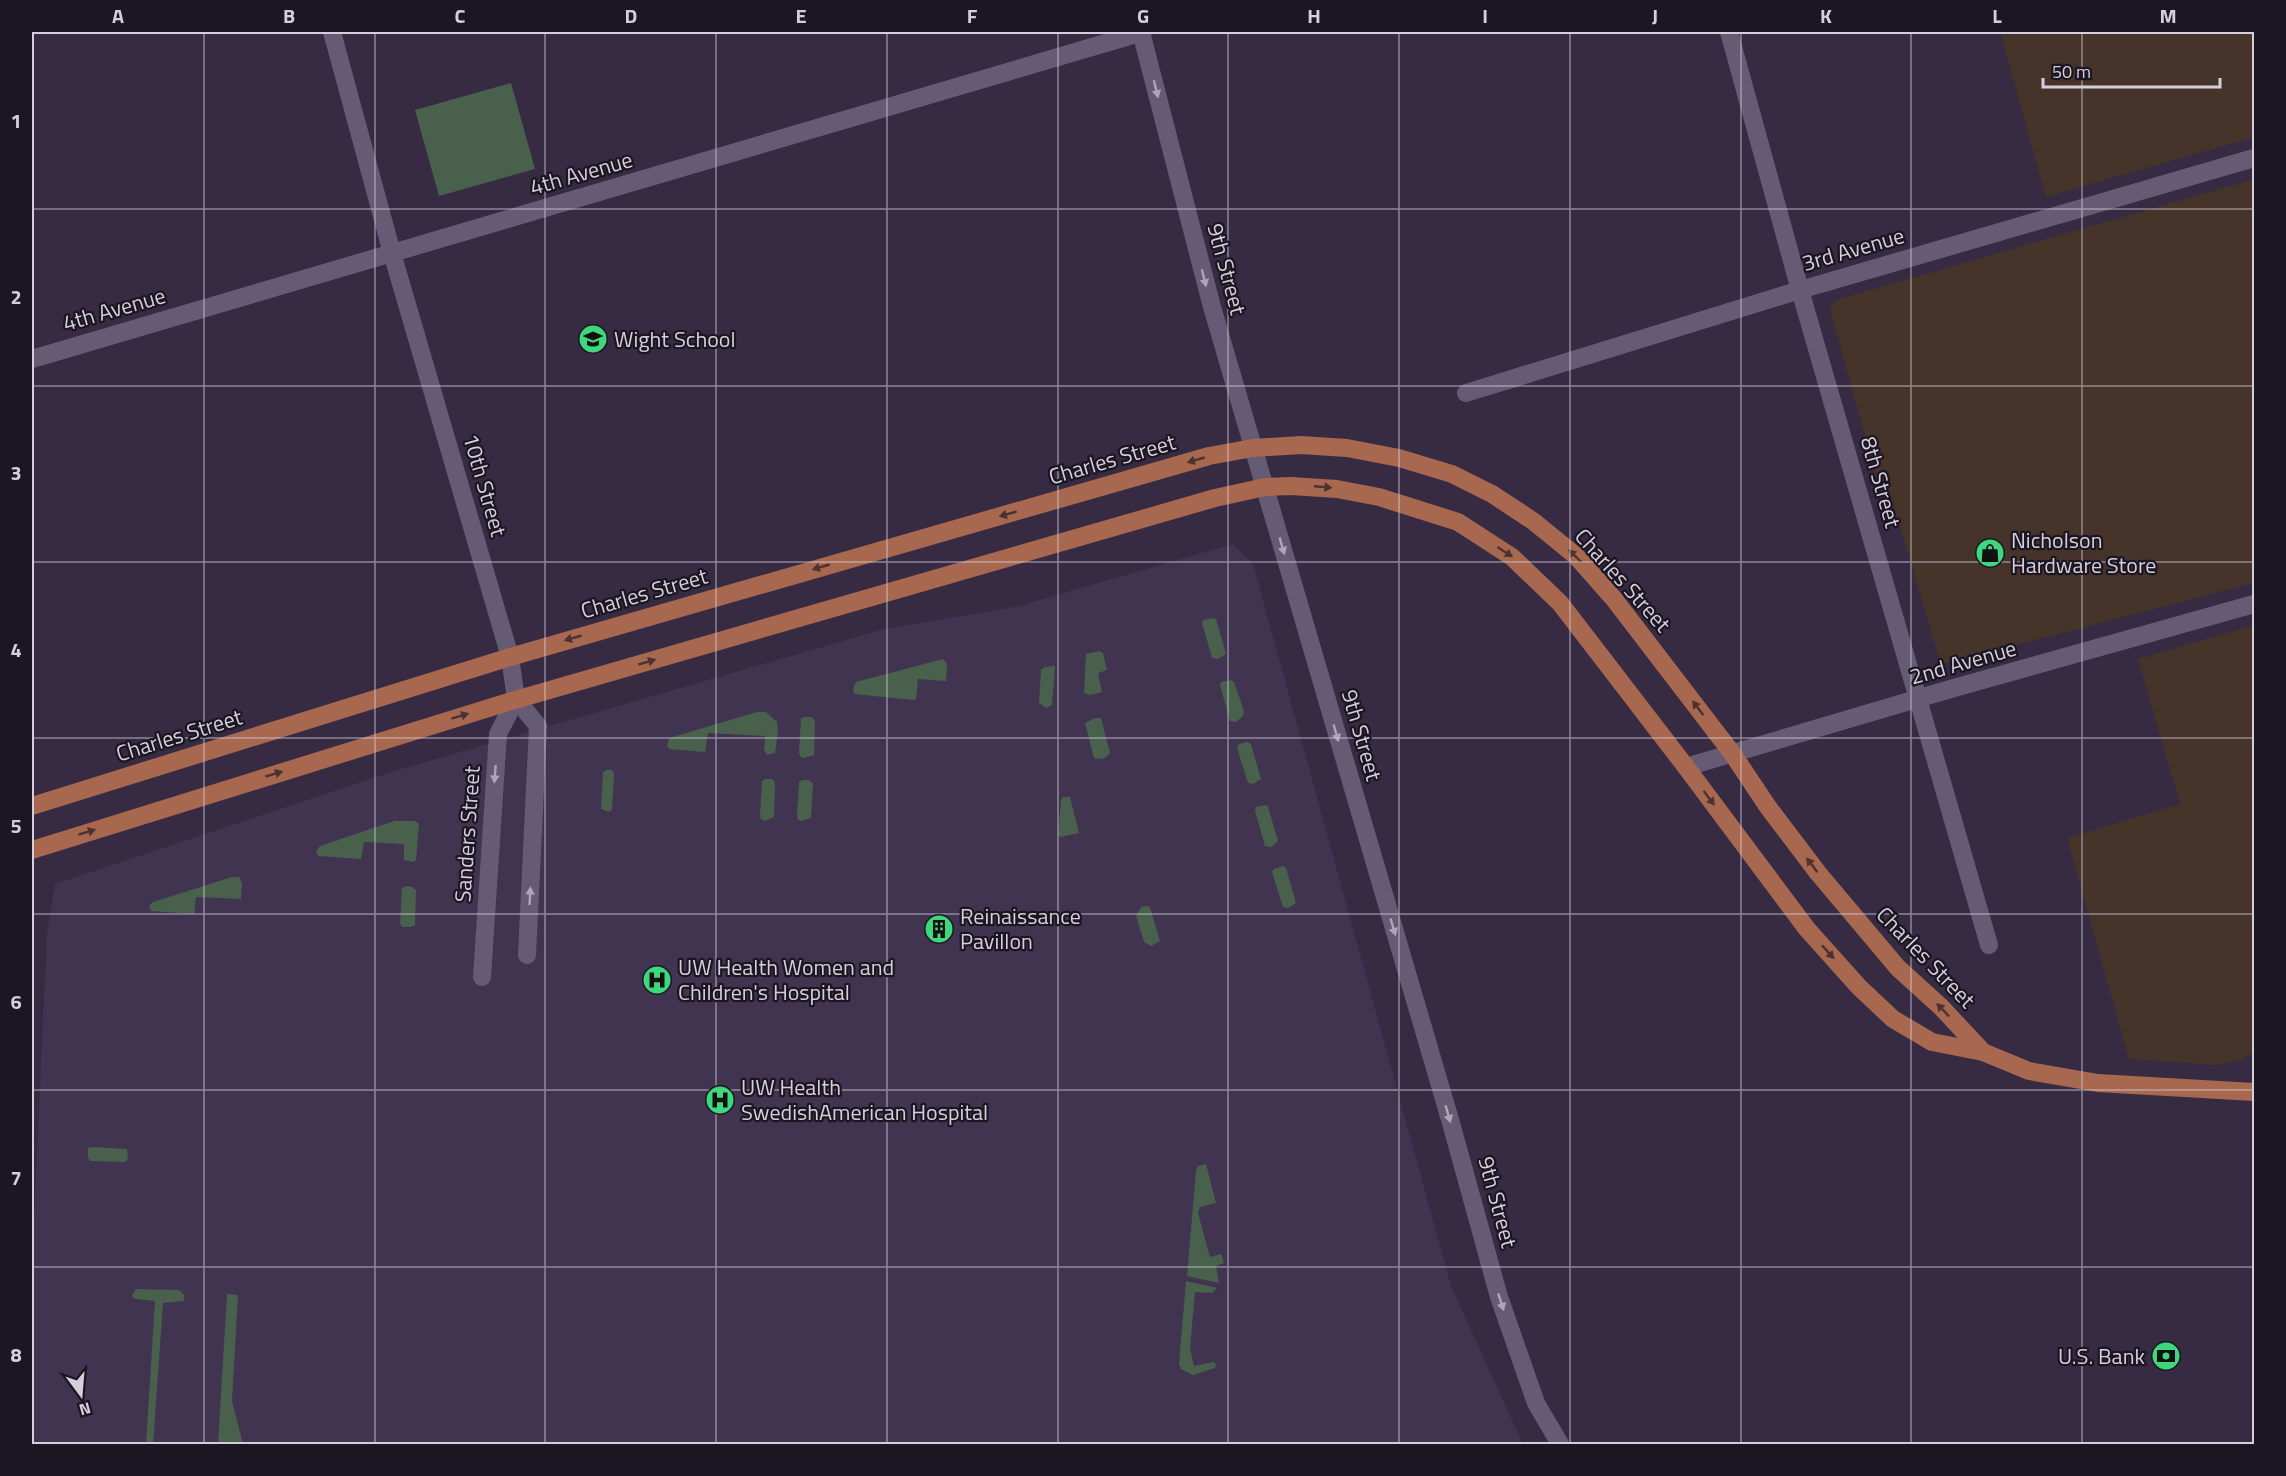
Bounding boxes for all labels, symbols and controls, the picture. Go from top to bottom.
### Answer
text: A [112,0,124,31]
text: B [283,0,295,31]
text: C [455,0,466,31]
text: D [625,0,637,31]
text: E [795,0,807,31]
text: F [967,0,978,31]
text: G [1137,0,1149,31]
text: H [1307,0,1321,31]
text: I [1482,0,1488,31]
text: J [1652,0,1658,31]
text: K [1820,0,1832,31]
text: L [1992,0,2002,31]
text: M [2159,0,2177,31]
scale bar [2043,51,2220,89]
text: 50 m [2052,58,2091,85]
one-way arrow [1151,80,1161,98]
text: 1 [10,105,22,136]
street label: 4th Avenue [526,142,636,204]
street label: 3rd Avenue [1798,218,1908,280]
street label: 9th Street [1198,219,1256,319]
one-way arrow [1200,268,1210,287]
street label: 4th Avenue [59,278,169,340]
text: 2 [10,281,22,312]
place label: Wight School [614,322,736,356]
school or university icon: Wight School [577,323,609,355]
street label: Charles Street [1045,425,1180,493]
street label: 10th Street [454,429,516,541]
street label: 8th Street [1852,432,1910,532]
one-way arrow [1187,456,1205,465]
text: 3 [10,457,22,488]
one-way arrow [1314,482,1333,492]
one-way arrow [999,510,1017,519]
street label: Charles Street [1567,520,1679,640]
place label: Nicholson Hardware Store [2011,523,2156,582]
one-way arrow [1278,537,1287,555]
shop icon: Nicholson Hardware Store [1974,537,2006,569]
one-way arrow [1496,546,1513,557]
one-way arrow [1568,550,1582,564]
street label: Charles Street [577,559,712,627]
one-way arrow [812,563,830,572]
street label: 2nd Avenue [1906,631,2020,693]
text: 4 [10,634,22,665]
one-way arrow [564,634,582,644]
one-way arrow [638,657,656,666]
street label: 9th Street [1333,685,1391,785]
street label: Charles Street [112,700,247,770]
one-way arrow [1692,700,1704,715]
one-way arrow [451,711,469,721]
one-way arrow [1332,724,1341,742]
street label: Sanders Street [445,764,489,903]
one-way arrow [491,765,500,784]
one-way arrow [265,769,283,779]
one-way arrow [1703,790,1715,805]
text: 5 [10,810,22,841]
one-way arrow [78,827,96,837]
one-way arrow [1807,858,1819,873]
one-way arrow [525,887,535,906]
street label: Charles Street [1868,898,1984,1016]
place label: Reinaissance Pavillon [960,899,1081,958]
building icon: Reinaissance Pavillon [923,913,955,945]
one-way arrow [1389,918,1398,936]
one-way arrow [1821,945,1835,960]
place label: UW Health Women and Children's Hospital [678,950,894,1009]
hospital icon: UW Health Women and Children's Hospital [641,964,673,996]
text: 6 [10,986,22,1017]
one-way arrow [1936,1002,1950,1017]
place label: UW Health SwedishAmerican Hospital [741,1070,988,1129]
hospital icon: UW Health SwedishAmerican Hospital [704,1084,736,1116]
one-way arrow [1444,1105,1453,1123]
street label: 9th Street [1469,1152,1527,1252]
text: 7 [10,1162,22,1193]
one-way arrow [1496,1293,1506,1311]
text: 8 [10,1339,22,1370]
place label: U.S. Bank [2058,1339,2145,1373]
bank icon: U.S. Bank [2150,1340,2182,1372]
north arrow [51,1365,111,1425]
text: N [76,1396,94,1422]

